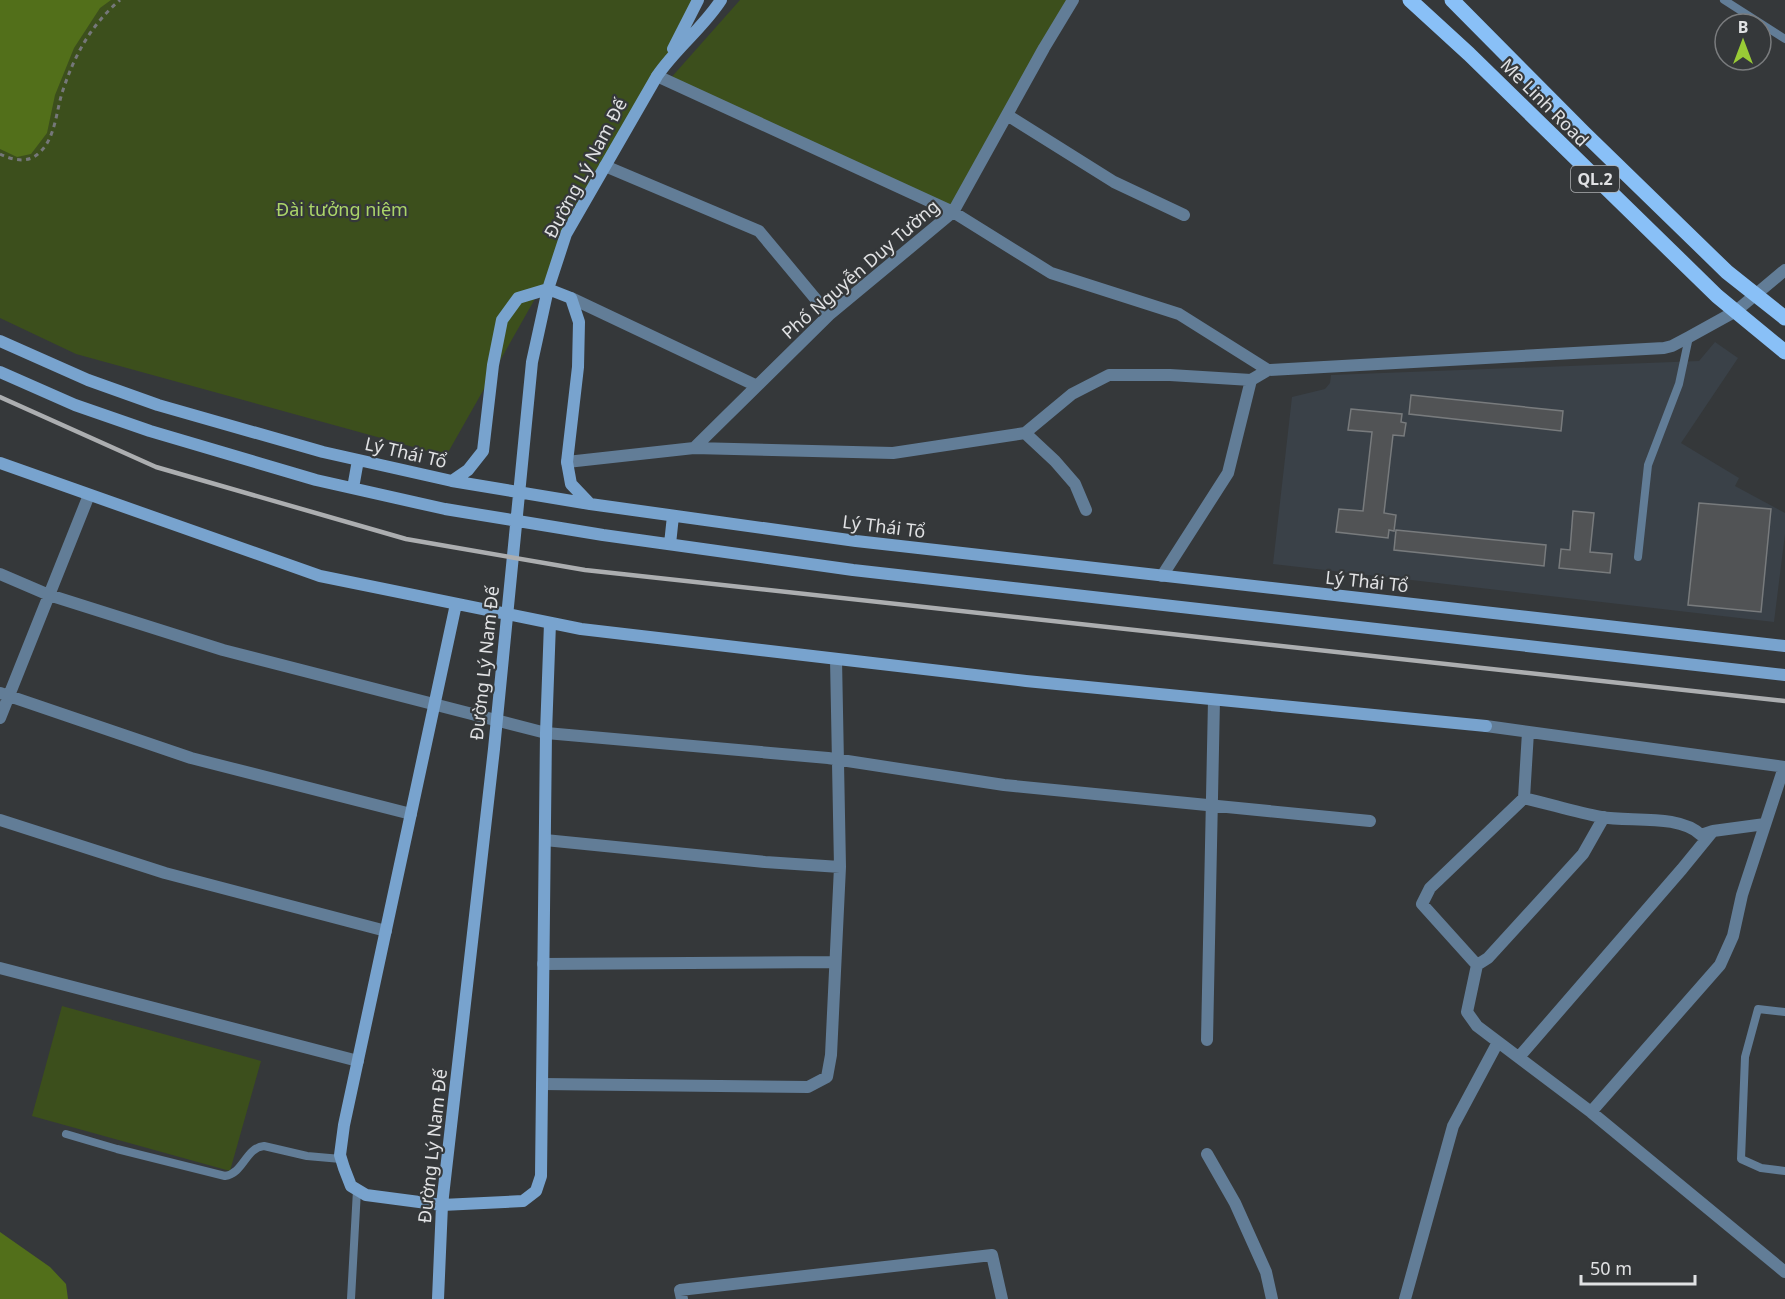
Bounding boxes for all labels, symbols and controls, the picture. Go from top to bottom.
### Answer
north arrow [1713,12,1773,72]
text: B [1738,16,1748,38]
street label: Me Linh Road [1496,53,1594,151]
street label: Đường Lý Nam Đế [538,94,632,242]
road number: QL.2 [1571,166,1619,192]
street label: Phố Nguyễn Duy Tường [776,194,944,344]
park label: Đài tưởng niệm [276,197,408,221]
street label: Lý Thái Tổ [363,431,449,473]
street label: Lý Thái Tổ [841,509,927,543]
street label: Lý Thái Tổ [1324,565,1410,597]
street label: Đường Lý Nam Đế [464,585,504,741]
street label: Đường Lý Nam Đế [412,1068,452,1224]
scale bar [1581,1248,1695,1286]
text: 50 m [1590,1256,1632,1280]

